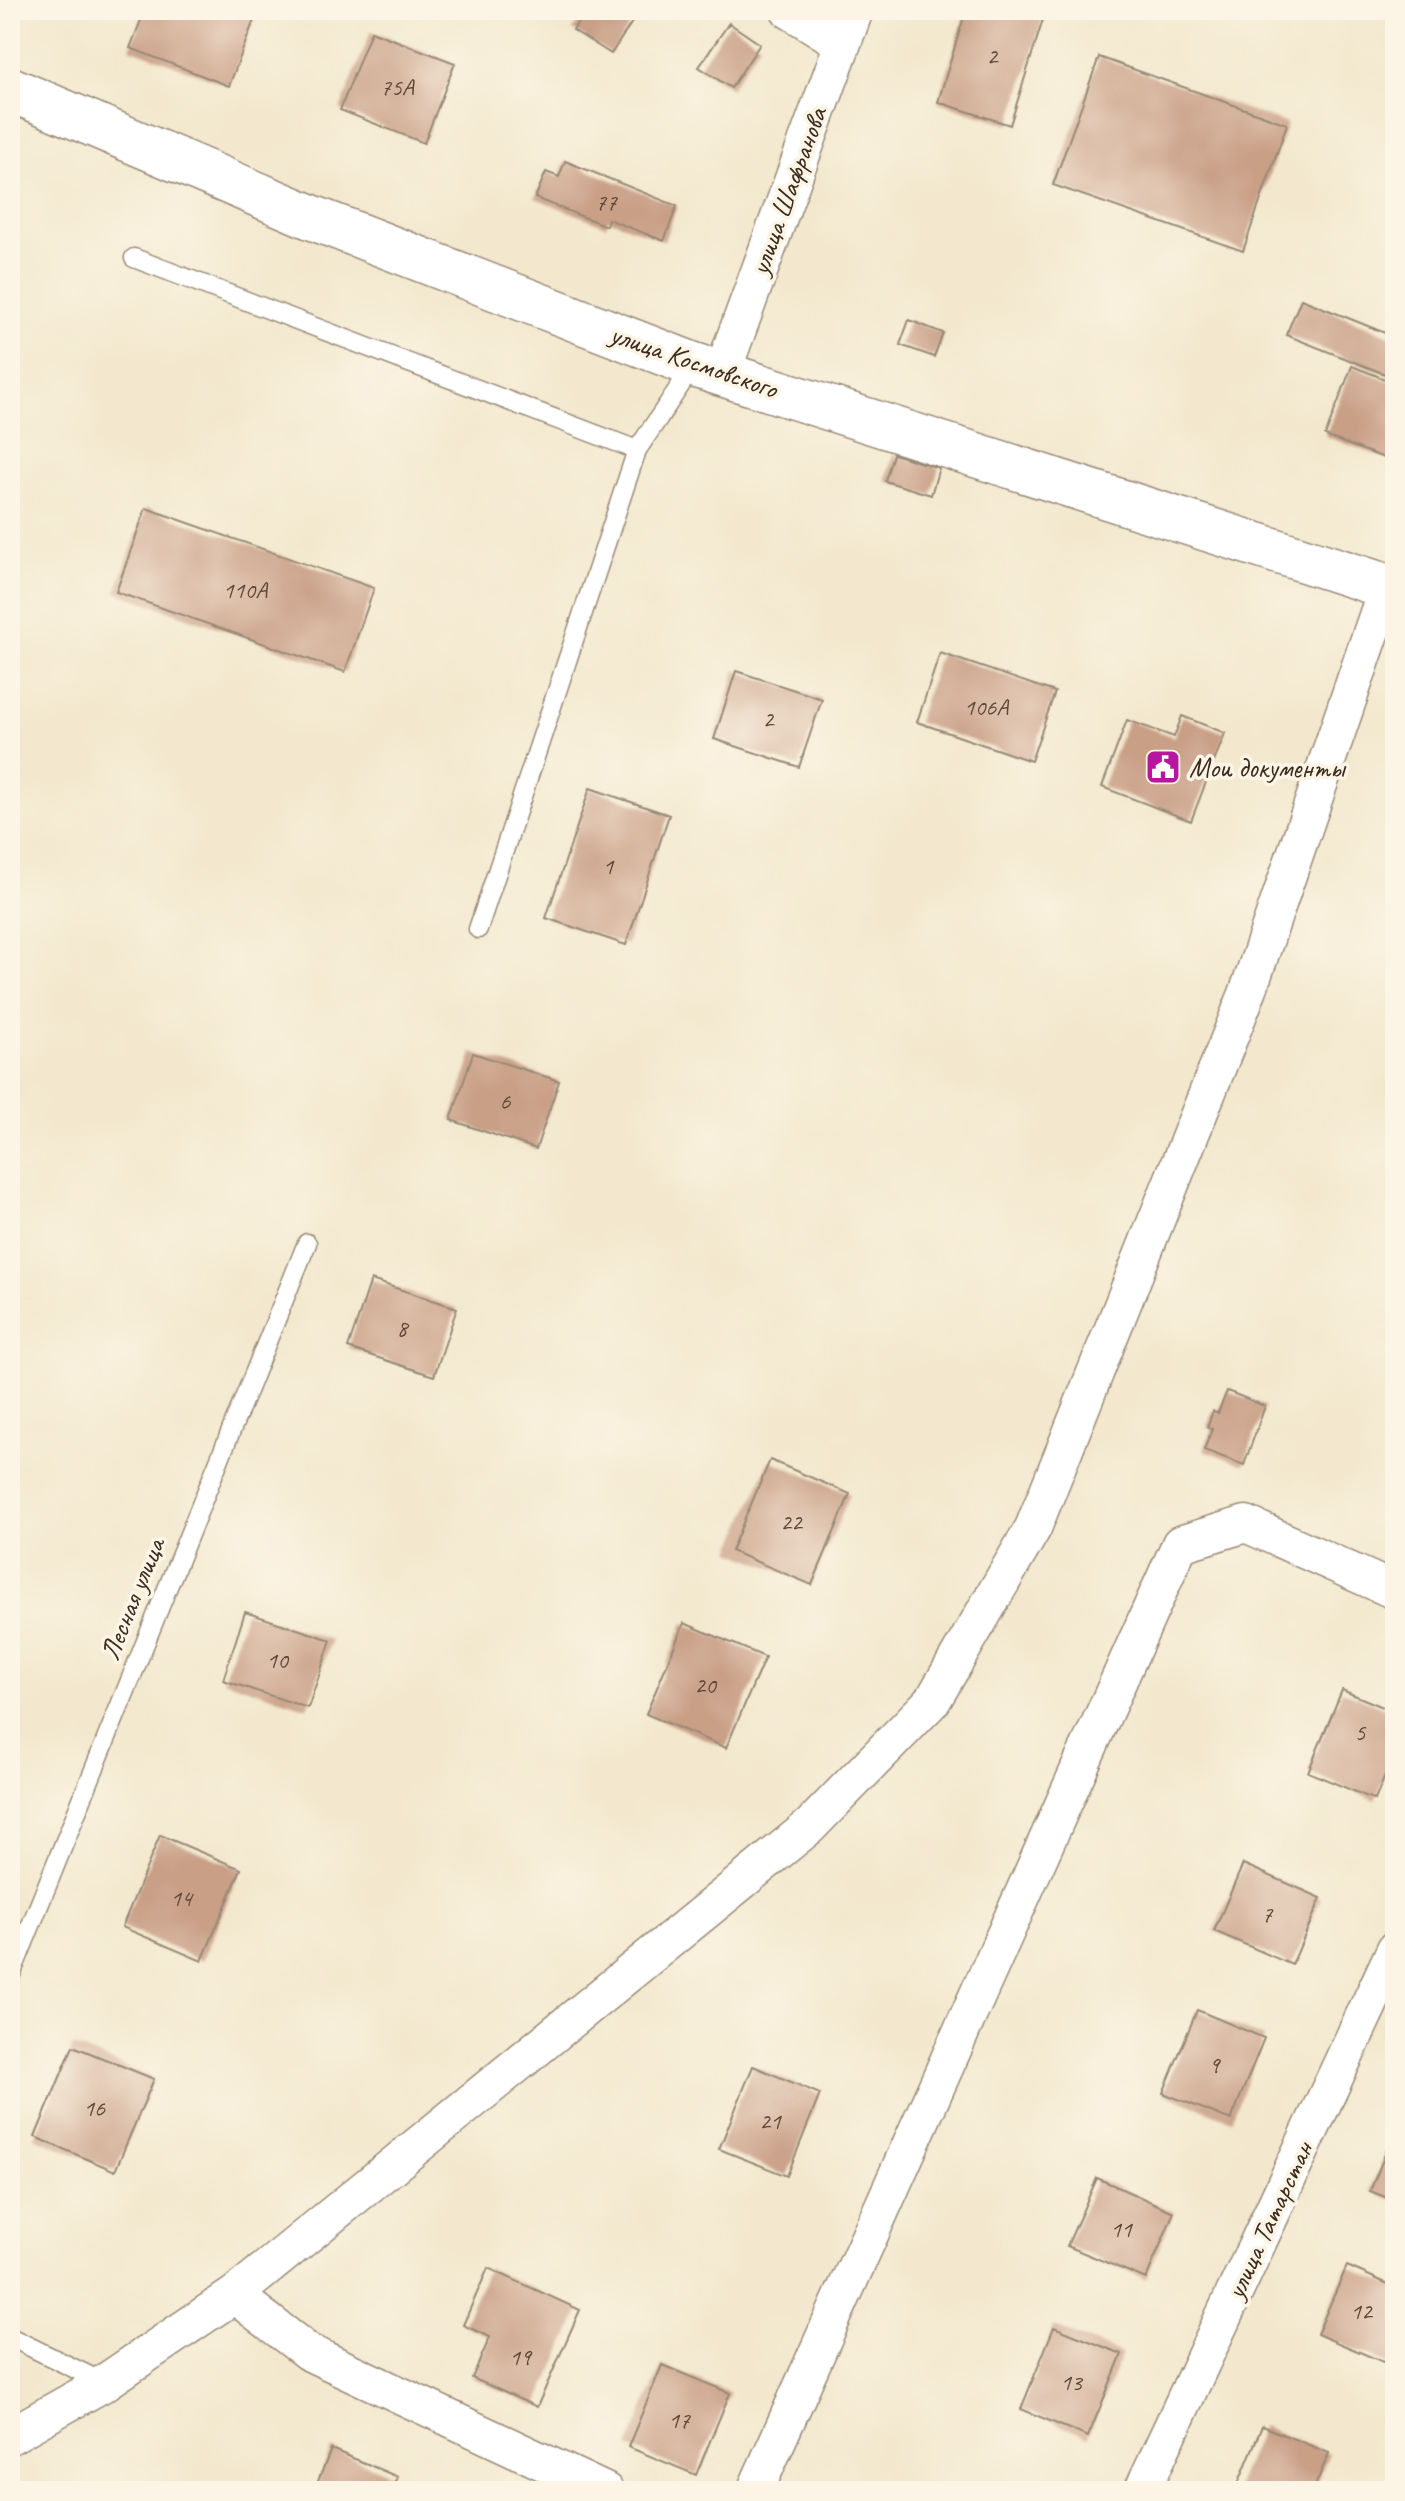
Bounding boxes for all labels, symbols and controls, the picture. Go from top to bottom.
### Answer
house number: 2 [987,41,1000,71]
house number: 75А [380,72,415,102]
street label: улица Шафранова [741,101,835,281]
house number: 77 [595,187,618,217]
street label: улица Космовского [604,315,784,407]
house number: 110А [223,575,268,605]
house number: 106А [964,692,1009,722]
house number: 2 [763,704,776,734]
public building icon: Мои документы [1144,748,1182,786]
place label: Мои документы [1189,750,1347,785]
house number: 1 [603,851,615,881]
house number: 6 [500,1086,512,1116]
house number: 8 [397,1313,410,1343]
house number: 22 [780,1507,804,1537]
street label: Лесная улица [92,1531,173,1665]
house number: 10 [266,1645,290,1675]
house number: 20 [694,1670,718,1700]
house number: 5 [1355,1717,1367,1747]
house number: 14 [170,1883,194,1913]
house number: 7 [1262,1899,1274,1929]
house number: 9 [1209,2050,1222,2080]
house number: 16 [83,2093,106,2123]
house number: 21 [759,2106,782,2136]
street label: улица Татарстан [1217,2135,1321,2306]
house number: 11 [1110,2214,1133,2244]
house number: 12 [1350,2296,1374,2326]
house number: 19 [509,2342,533,2372]
house number: 13 [1060,2367,1084,2397]
house number: 17 [668,2405,691,2435]

